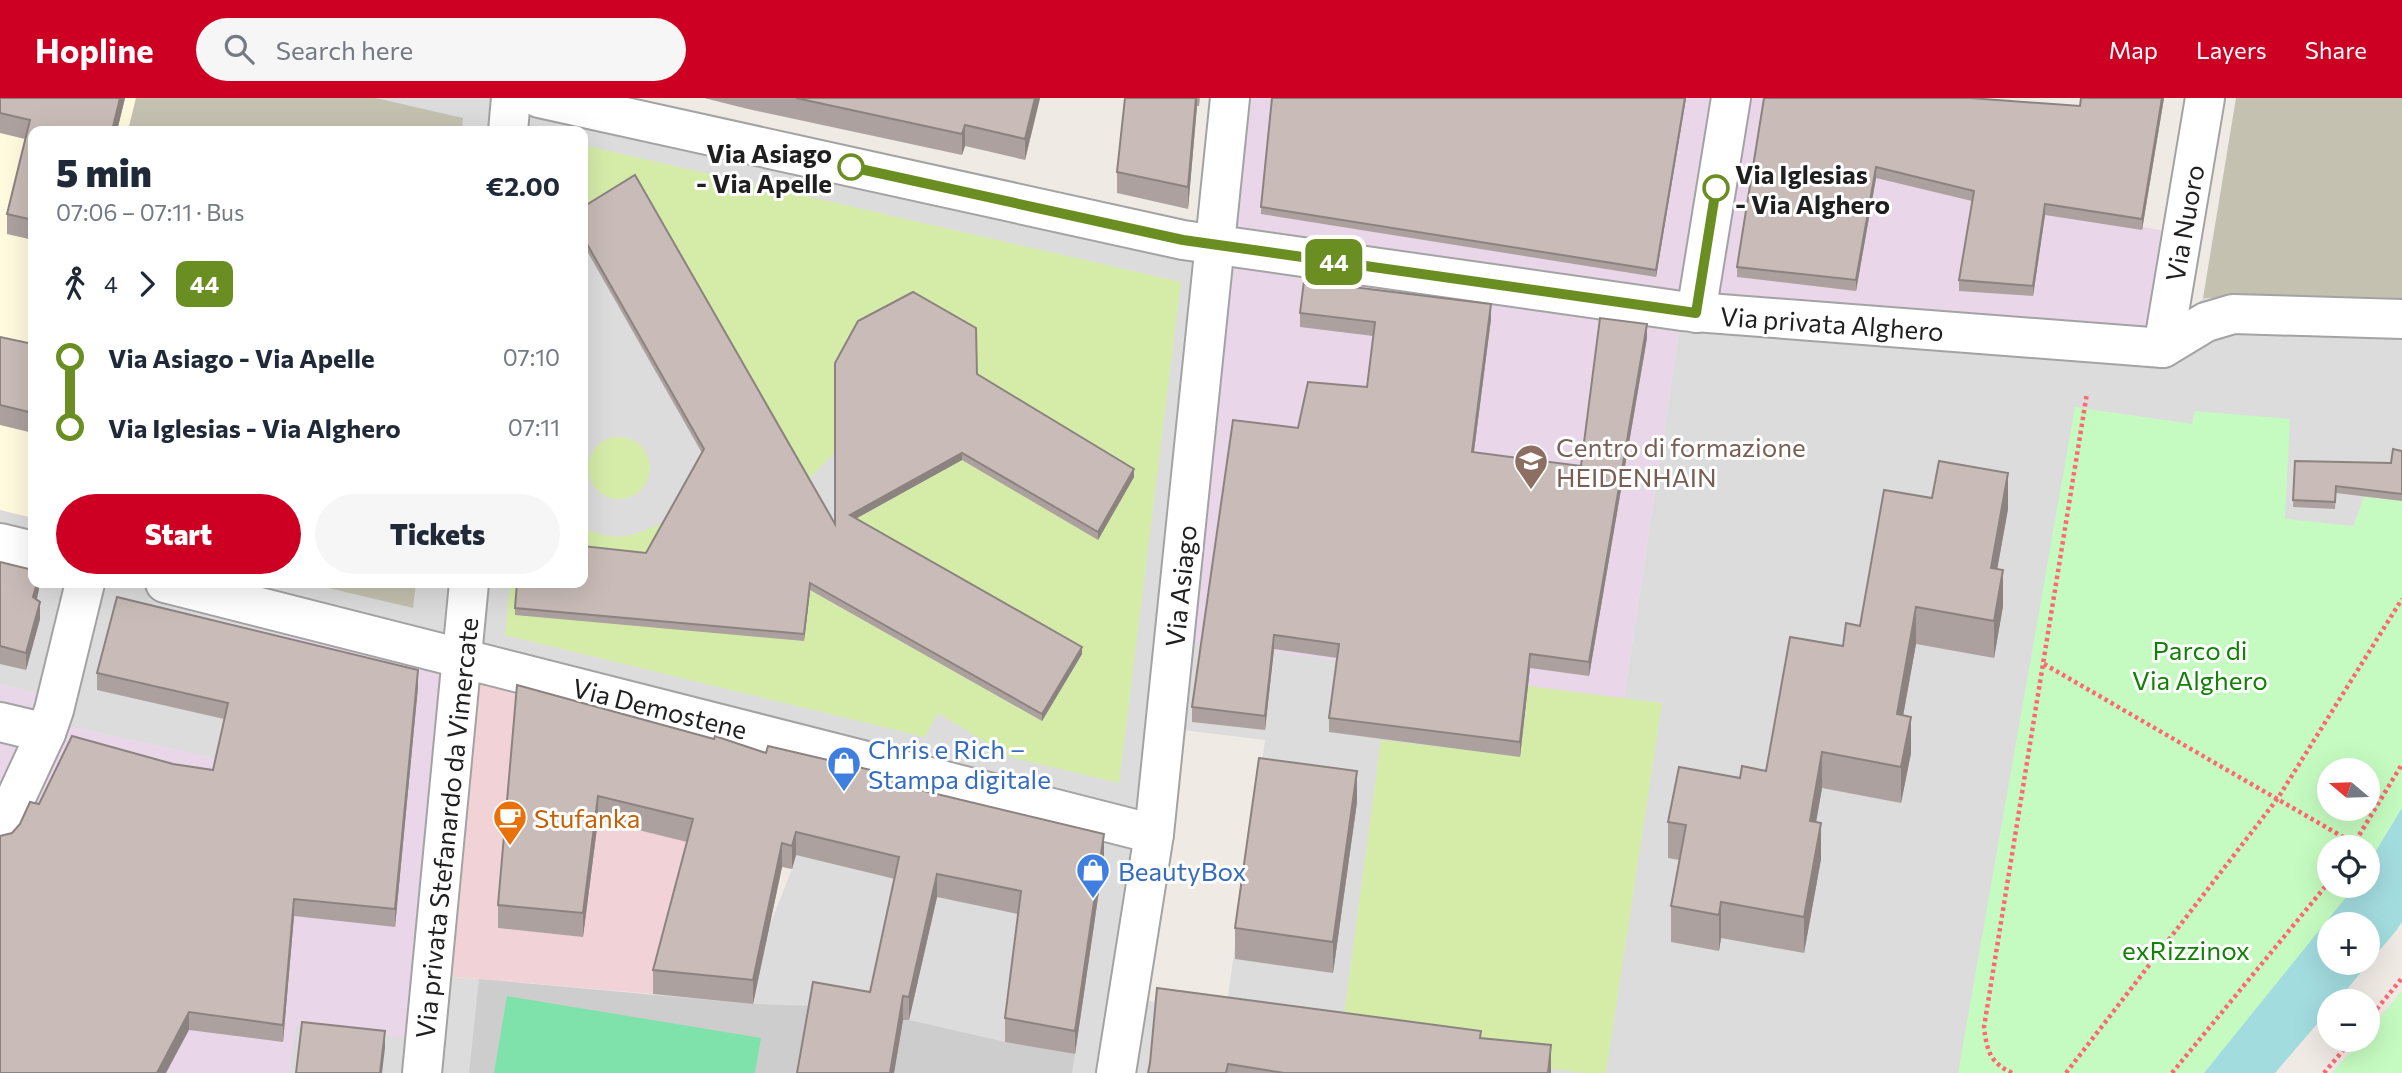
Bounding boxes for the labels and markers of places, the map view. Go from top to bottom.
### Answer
place label: Via Asiago - Via Apelle [696,137,832,198]
marker: Via Asiago - Via Apelle [838,154,864,180]
place label: Via Iglesias - Via Alghero [1735,158,1890,219]
marker: Via Iglesias - Via Alghero [1703,175,1729,201]
place label: Centro di formazione HEIDENHAIN [1556,431,1806,492]
school or university icon: Centro di formazione HEIDENHAIN [1512,442,1550,491]
place label: Chris e Rich – Stampa digitale [868,733,1051,794]
shop icon: Chris e Rich – Stampa digitale [825,744,863,793]
cafe icon: Stufanka [491,798,529,847]
place label: Stufanka [534,802,640,833]
shop icon: BeautyBox [1074,851,1112,900]
place label: BeautyBox [1118,855,1246,886]

